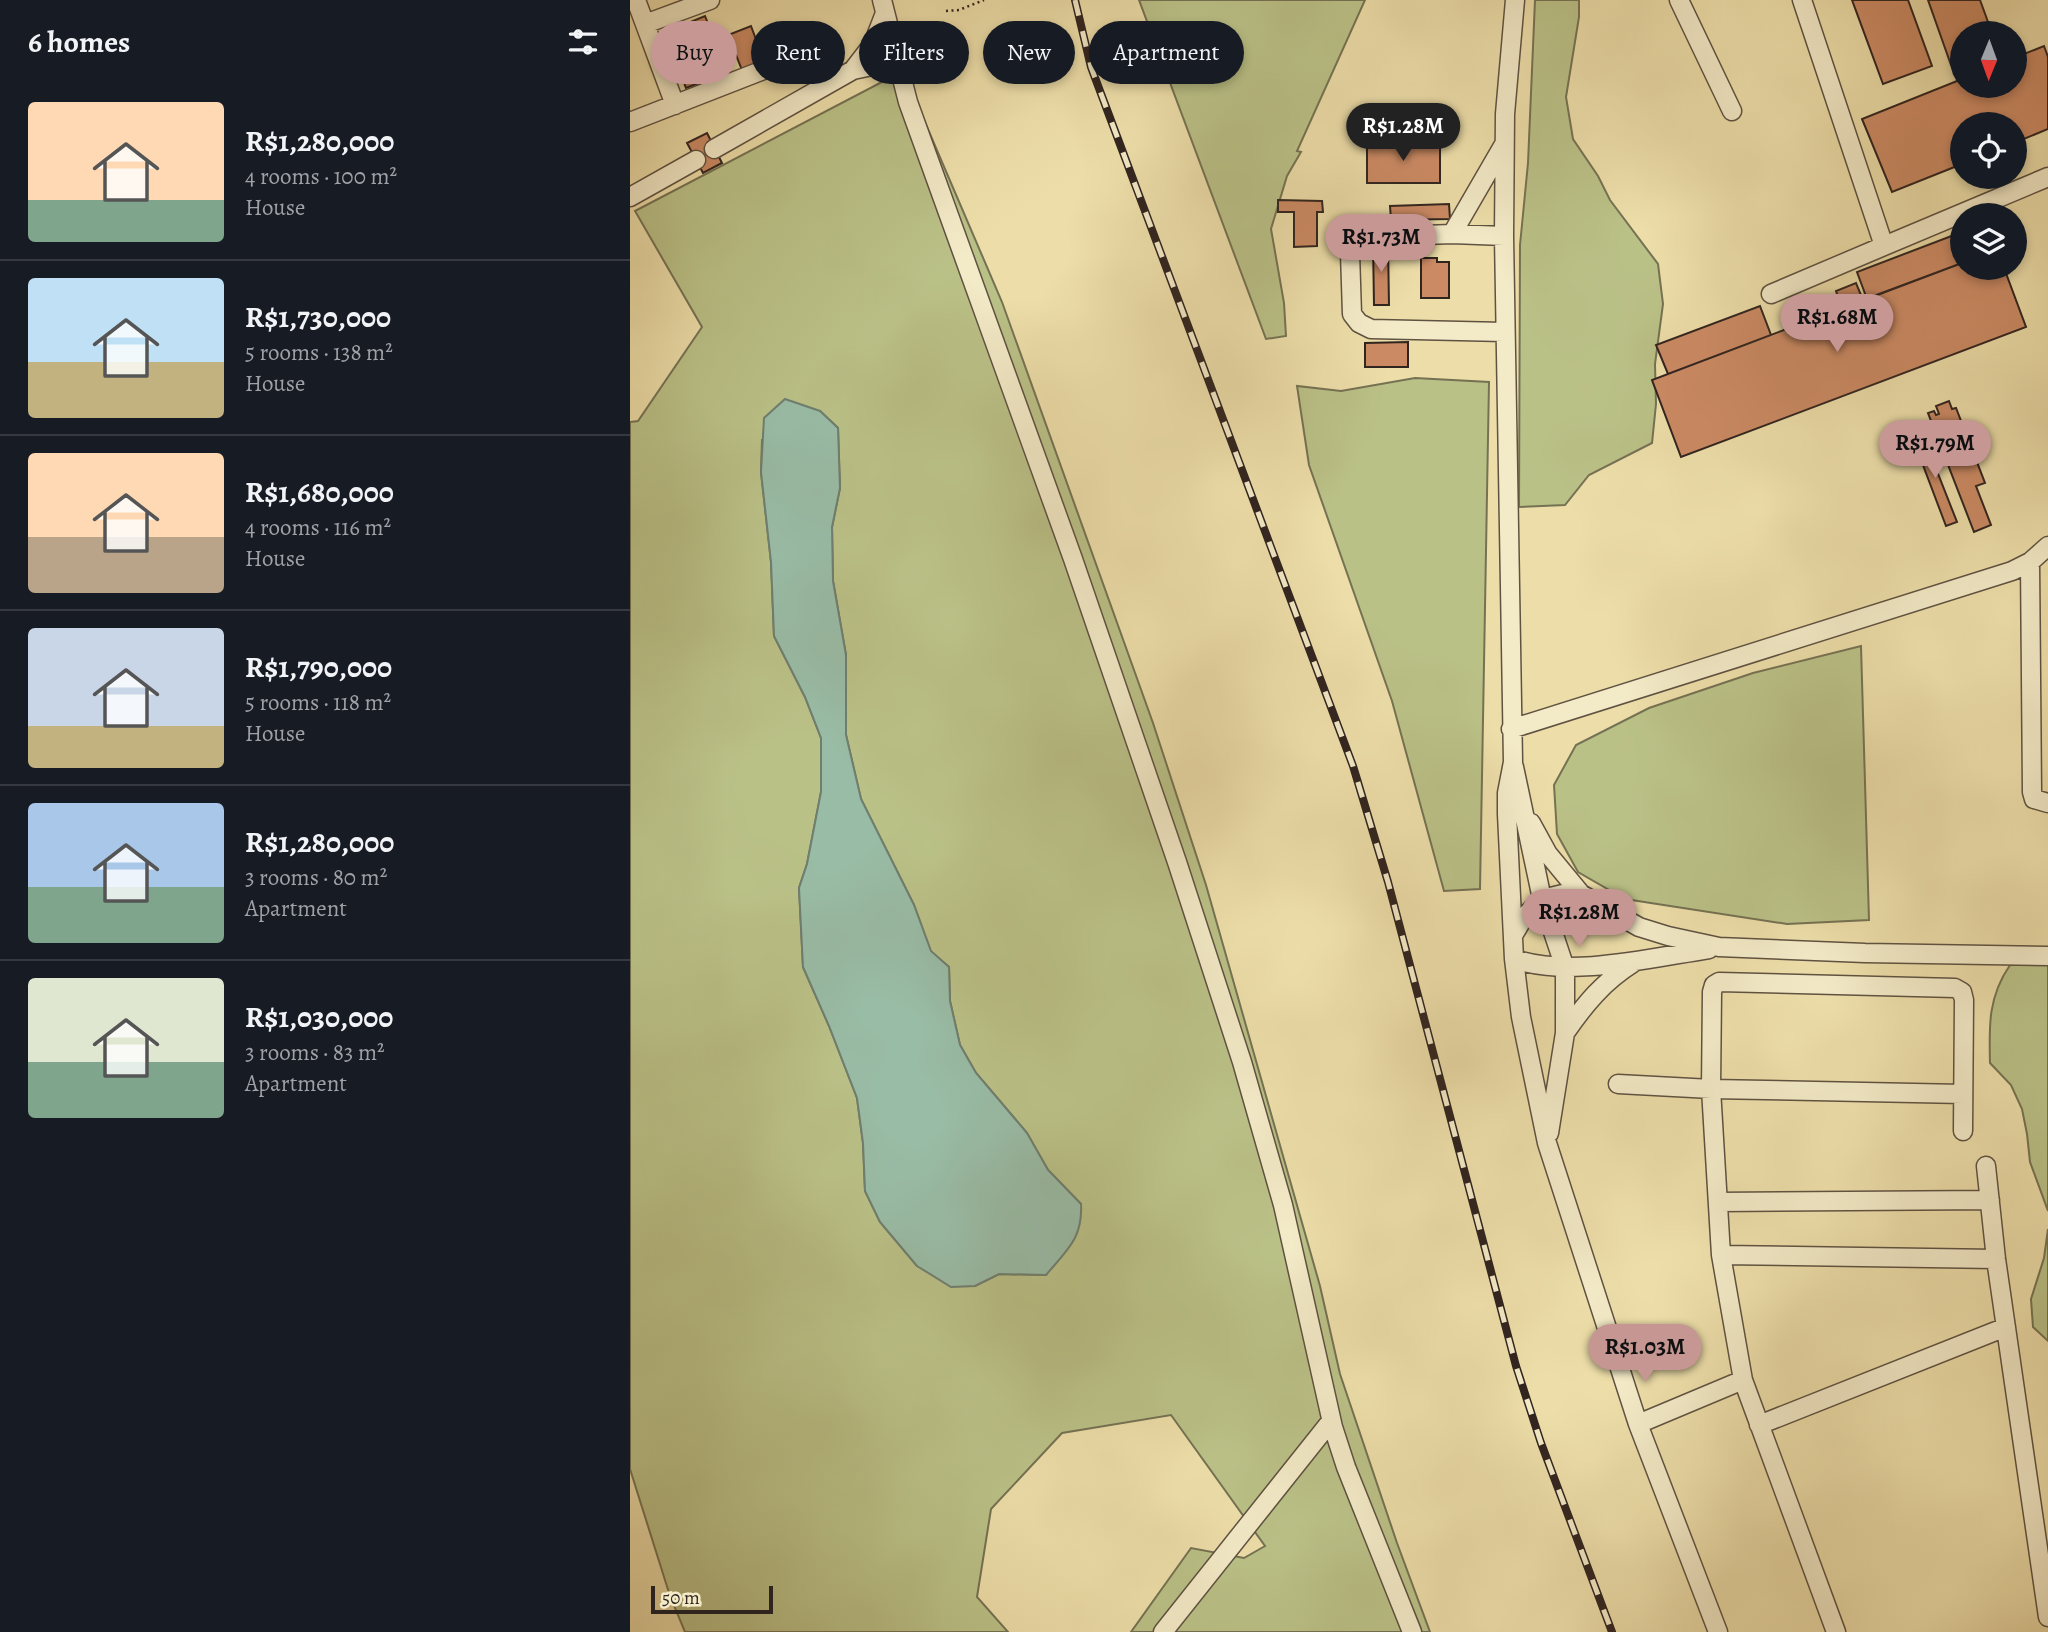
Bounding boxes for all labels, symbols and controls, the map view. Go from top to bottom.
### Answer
chip: Buy [651,21,737,84]
chip: Rent [751,21,845,84]
chip: Filters [859,21,969,84]
chip: New [983,21,1075,84]
chip: Apartment [1089,21,1244,84]
north arrow [1950,21,2026,98]
map controls [1950,21,2027,280]
text: 6 homes [28,22,130,62]
icon: filters [564,23,602,61]
pin: R$1.28M [1338,104,1468,163]
text: R$1.28M [1362,110,1444,141]
button: locate [1950,112,2027,189]
text: R$1,280,000 [245,121,394,161]
icon: home [84,130,168,214]
text: 4 rooms · 100 m² [245,161,397,192]
text: House [245,192,305,223]
button: layers [1950,203,2027,280]
pin: R$1.73M [1316,215,1446,274]
text: R$1.73M [1341,221,1421,252]
pin: R$1.68M [1772,294,1902,354]
text: R$1,730,000 [245,297,391,337]
text: R$1.68M [1796,301,1878,332]
icon: home [84,306,168,390]
text: 5 rooms · 138 m² [245,337,393,368]
text: House [245,368,305,399]
pin: R$1.79M [1870,420,2000,480]
text: R$1.79M [1895,427,1975,458]
text: R$1,680,000 [245,472,394,512]
icon: home [84,481,168,565]
text: 4 rooms · 116 m² [245,512,391,543]
text: House [245,543,305,574]
text: R$1,790,000 [245,647,392,687]
icon: home [84,656,168,740]
text: 5 rooms · 118 m² [245,687,391,718]
text: House [245,718,305,749]
text: R$1,280,000 [245,822,394,862]
icon: home [84,831,168,915]
text: 3 rooms · 80 m² [245,862,387,893]
pin: R$1.28M [1514,890,1644,949]
text: Apartment [245,893,347,924]
text: R$1.28M [1538,896,1620,927]
text: R$1,030,000 [245,997,393,1037]
icon: home [84,1006,168,1090]
text: 3 rooms · 83 m² [245,1037,385,1068]
text: Apartment [245,1068,347,1099]
pin: R$1.03M [1580,1324,1710,1384]
text: R$1.03M [1605,1331,1685,1362]
scale bar [651,1583,774,1615]
text: 50 m [662,1585,700,1611]

